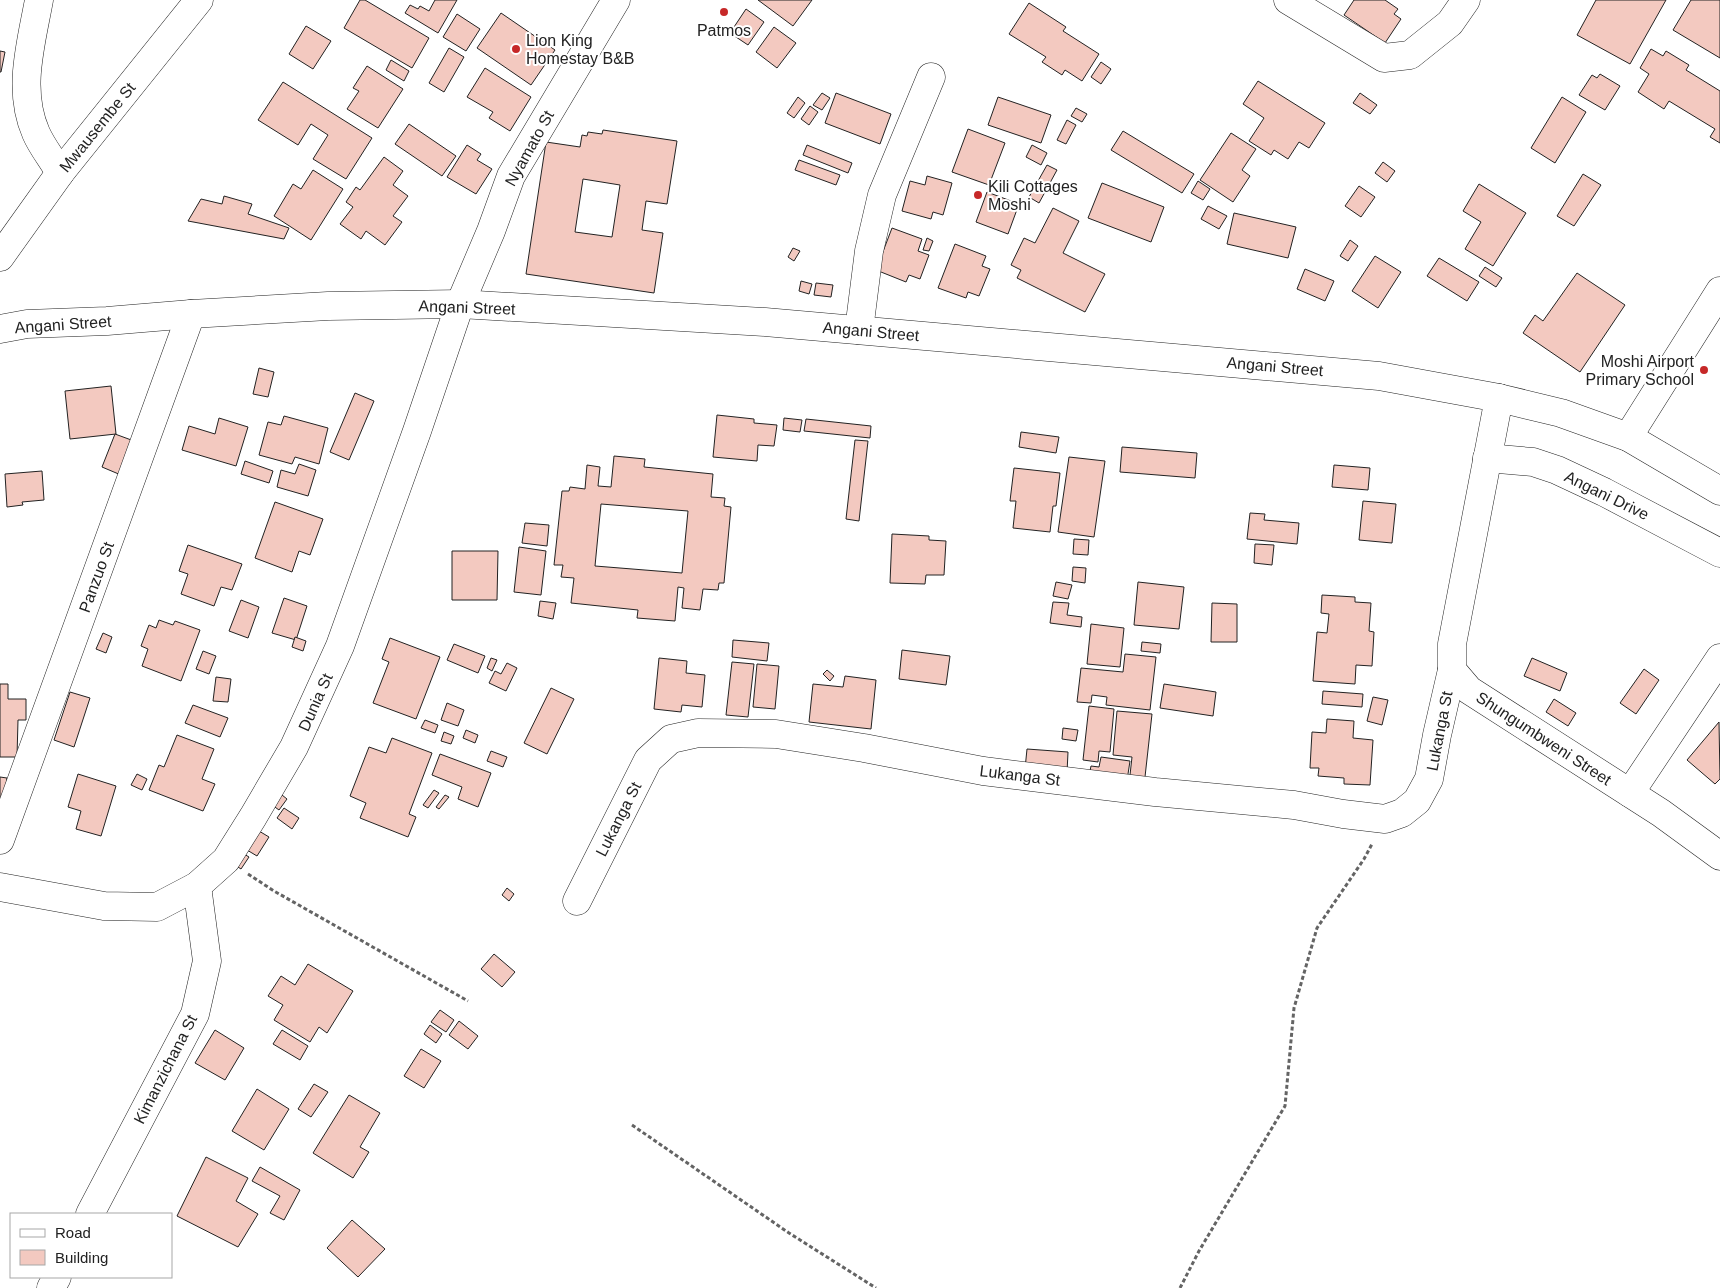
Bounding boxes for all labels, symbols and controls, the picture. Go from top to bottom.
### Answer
marker: Patmos [718,6,730,18]
place label: Patmos [697,22,751,39]
place label: Lion King Homestay B&B [526,32,634,67]
marker: Lion King Homestay B&B [510,43,522,55]
street label: Mwausembe St [56,79,139,176]
street label: Nyamato St [502,107,557,189]
place label: Kili Cottages Moshi [988,178,1078,213]
marker: Kili Cottages Moshi [972,189,984,201]
street label: Angani Street [418,297,516,318]
street label: Angani Street [14,313,113,336]
street label: Angani Street [822,319,921,344]
place label: Moshi Airport Primary School [1586,353,1695,388]
street label: Angani Street [1226,354,1325,379]
marker: Moshi Airport Primary School [1698,364,1710,376]
street label: Angani Drive [1562,468,1652,523]
street label: Panzuo St [76,539,117,615]
street label: Dunia St [295,670,336,734]
street label: Shungumbweni Street [1473,688,1615,789]
street label: Lukanga St [1423,689,1456,772]
street label: Lukanga St [979,762,1062,789]
street label: Lukanga St [592,779,645,859]
street label: Kimanzichana St [131,1011,201,1127]
legend [10,1213,172,1278]
text: Road [55,1224,91,1241]
text: Building [55,1249,108,1266]

